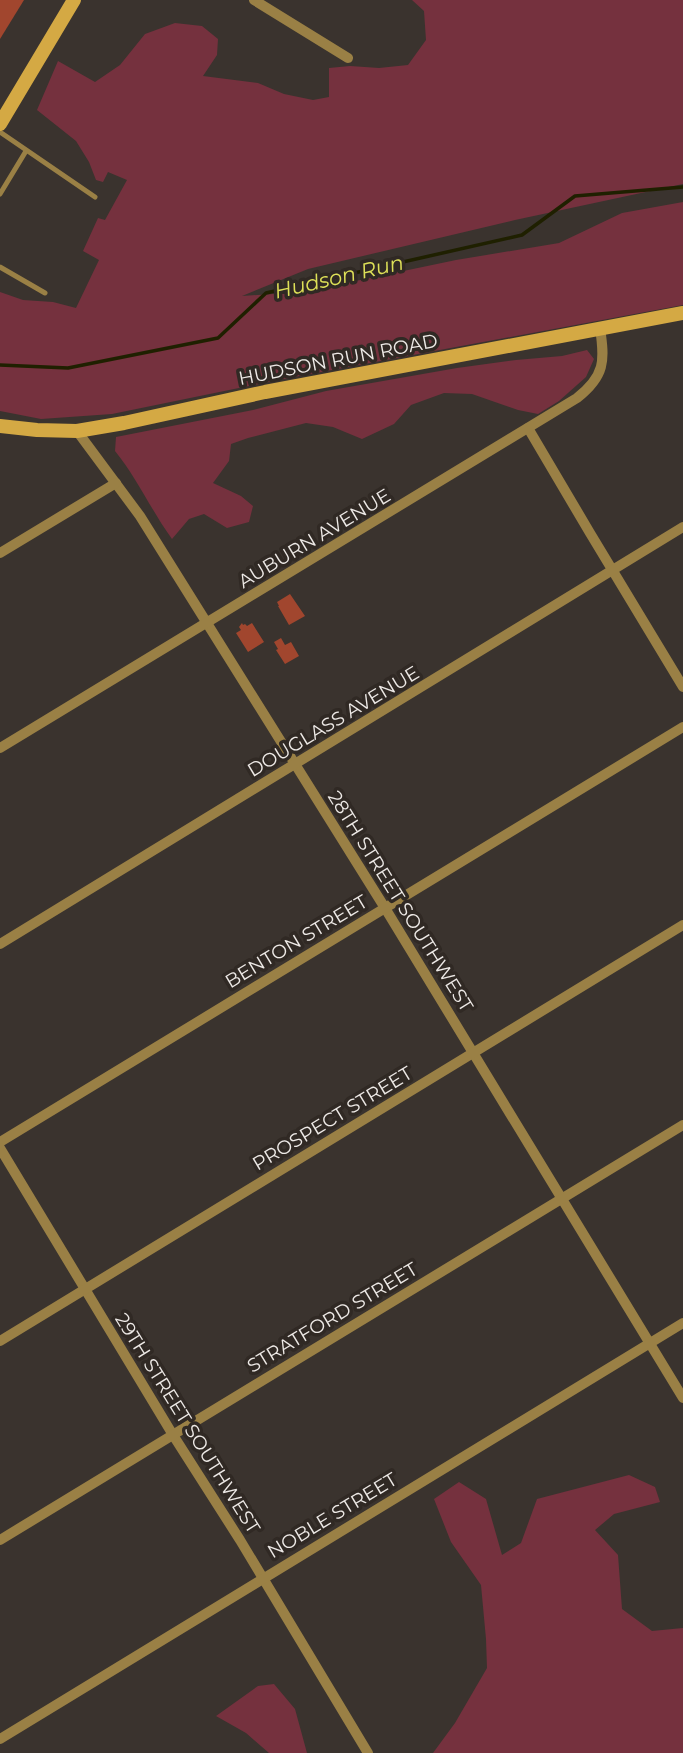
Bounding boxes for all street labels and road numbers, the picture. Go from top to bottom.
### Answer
street label: HUDSON RUN ROAD [237,329,440,390]
street label: AUBURN AVENUE [234,484,395,593]
street label: DOUGLASS AVENUE [243,661,423,782]
street label: 28TH STREET SOUTHWEST [323,787,478,1016]
street label: BENTON STREET [221,890,372,993]
street label: PROSPECT STREET [248,1062,416,1175]
street label: STRATFORD STREET [243,1257,422,1377]
street label: 29TH STREET SOUTHWEST [110,1309,265,1538]
street label: NOBLE STREET [263,1468,401,1563]

